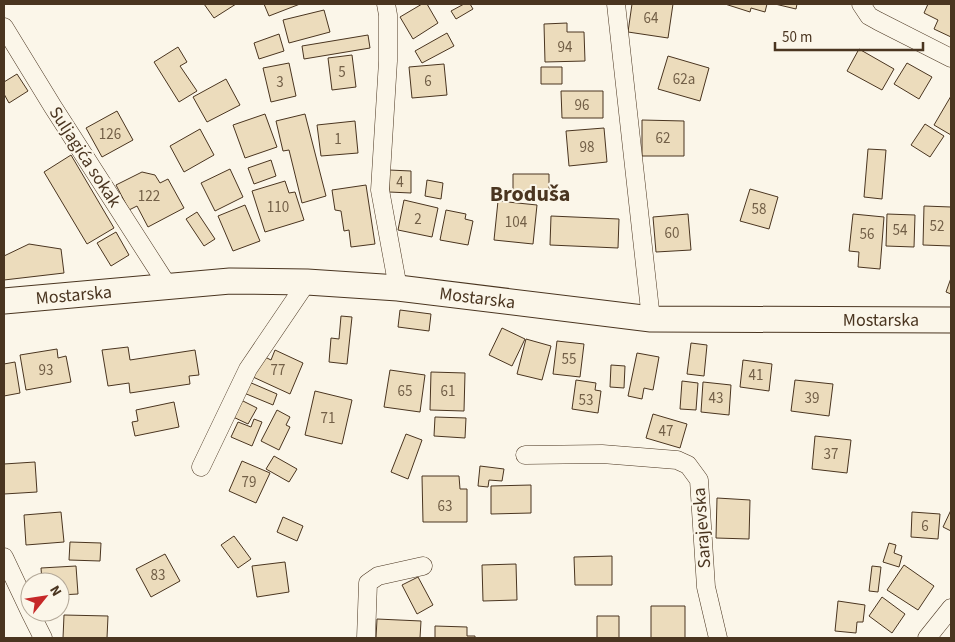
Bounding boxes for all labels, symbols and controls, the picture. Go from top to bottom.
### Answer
house number: 64 [644,8,659,29]
scale bar [775,20,922,52]
text: 50 m [782,27,812,48]
house number: 94 [558,37,573,58]
house number: 5 [338,62,346,83]
house number: 62a [673,69,695,90]
house number: 6 [424,71,432,92]
house number: 3 [276,72,284,93]
house number: 96 [575,95,589,116]
street label: Suljagića sokak [43,102,127,212]
house number: 126 [99,124,121,145]
house number: 62 [656,128,670,149]
house number: 1 [334,129,342,150]
house number: 98 [580,137,594,158]
house number: 4 [396,172,404,193]
district label: Broduša [490,178,570,210]
house number: 122 [138,186,160,207]
house number: 110 [267,197,289,218]
house number: 58 [752,199,766,220]
house number: 2 [414,209,422,230]
house number: 104 [505,212,528,233]
house number: 52 [930,216,944,237]
house number: 54 [893,220,908,241]
house number: 60 [665,223,679,244]
house number: 56 [860,224,874,245]
street label: Mostarska [35,279,113,311]
street label: Mostarska [438,281,517,315]
street label: Mostarska [843,307,919,332]
house number: 55 [562,349,576,370]
house number: 93 [39,360,53,381]
house number: 77 [271,360,285,381]
house number: 41 [749,365,763,386]
house number: 65 [398,381,412,402]
house number: 61 [441,381,455,402]
house number: 43 [709,388,723,409]
house number: 39 [805,388,819,409]
house number: 53 [579,390,593,411]
house number: 71 [321,408,335,429]
house number: 47 [659,421,673,442]
house number: 37 [824,444,838,465]
house number: 79 [242,472,256,493]
street label: Sarajevska [687,487,717,569]
house number: 63 [438,496,452,517]
house number: 6 [921,516,929,537]
house number: 83 [151,565,165,586]
north arrow [20,572,70,622]
text: N [44,582,66,600]

